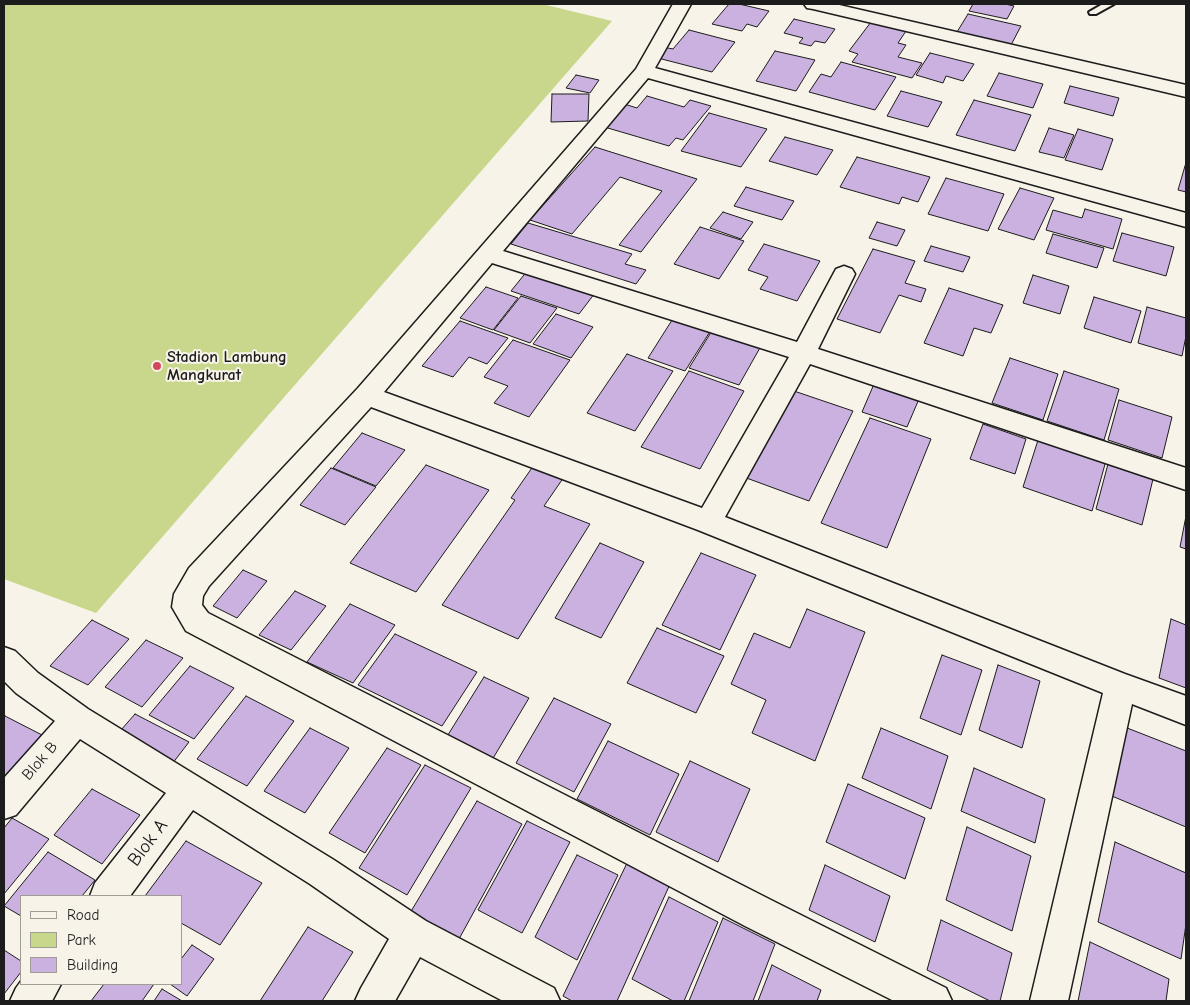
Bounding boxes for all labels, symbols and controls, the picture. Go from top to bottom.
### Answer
place label: Stadion Lambung Mangkurat [167,347,287,385]
marker: Stadion Lambung Mangkurat [151,360,163,372]
street label: Blok B [18,738,62,784]
street label: Blok A [123,815,173,871]
legend [20,895,182,985]
text: Road [67,906,99,924]
text: Park [67,931,96,949]
text: Building [67,956,118,974]

